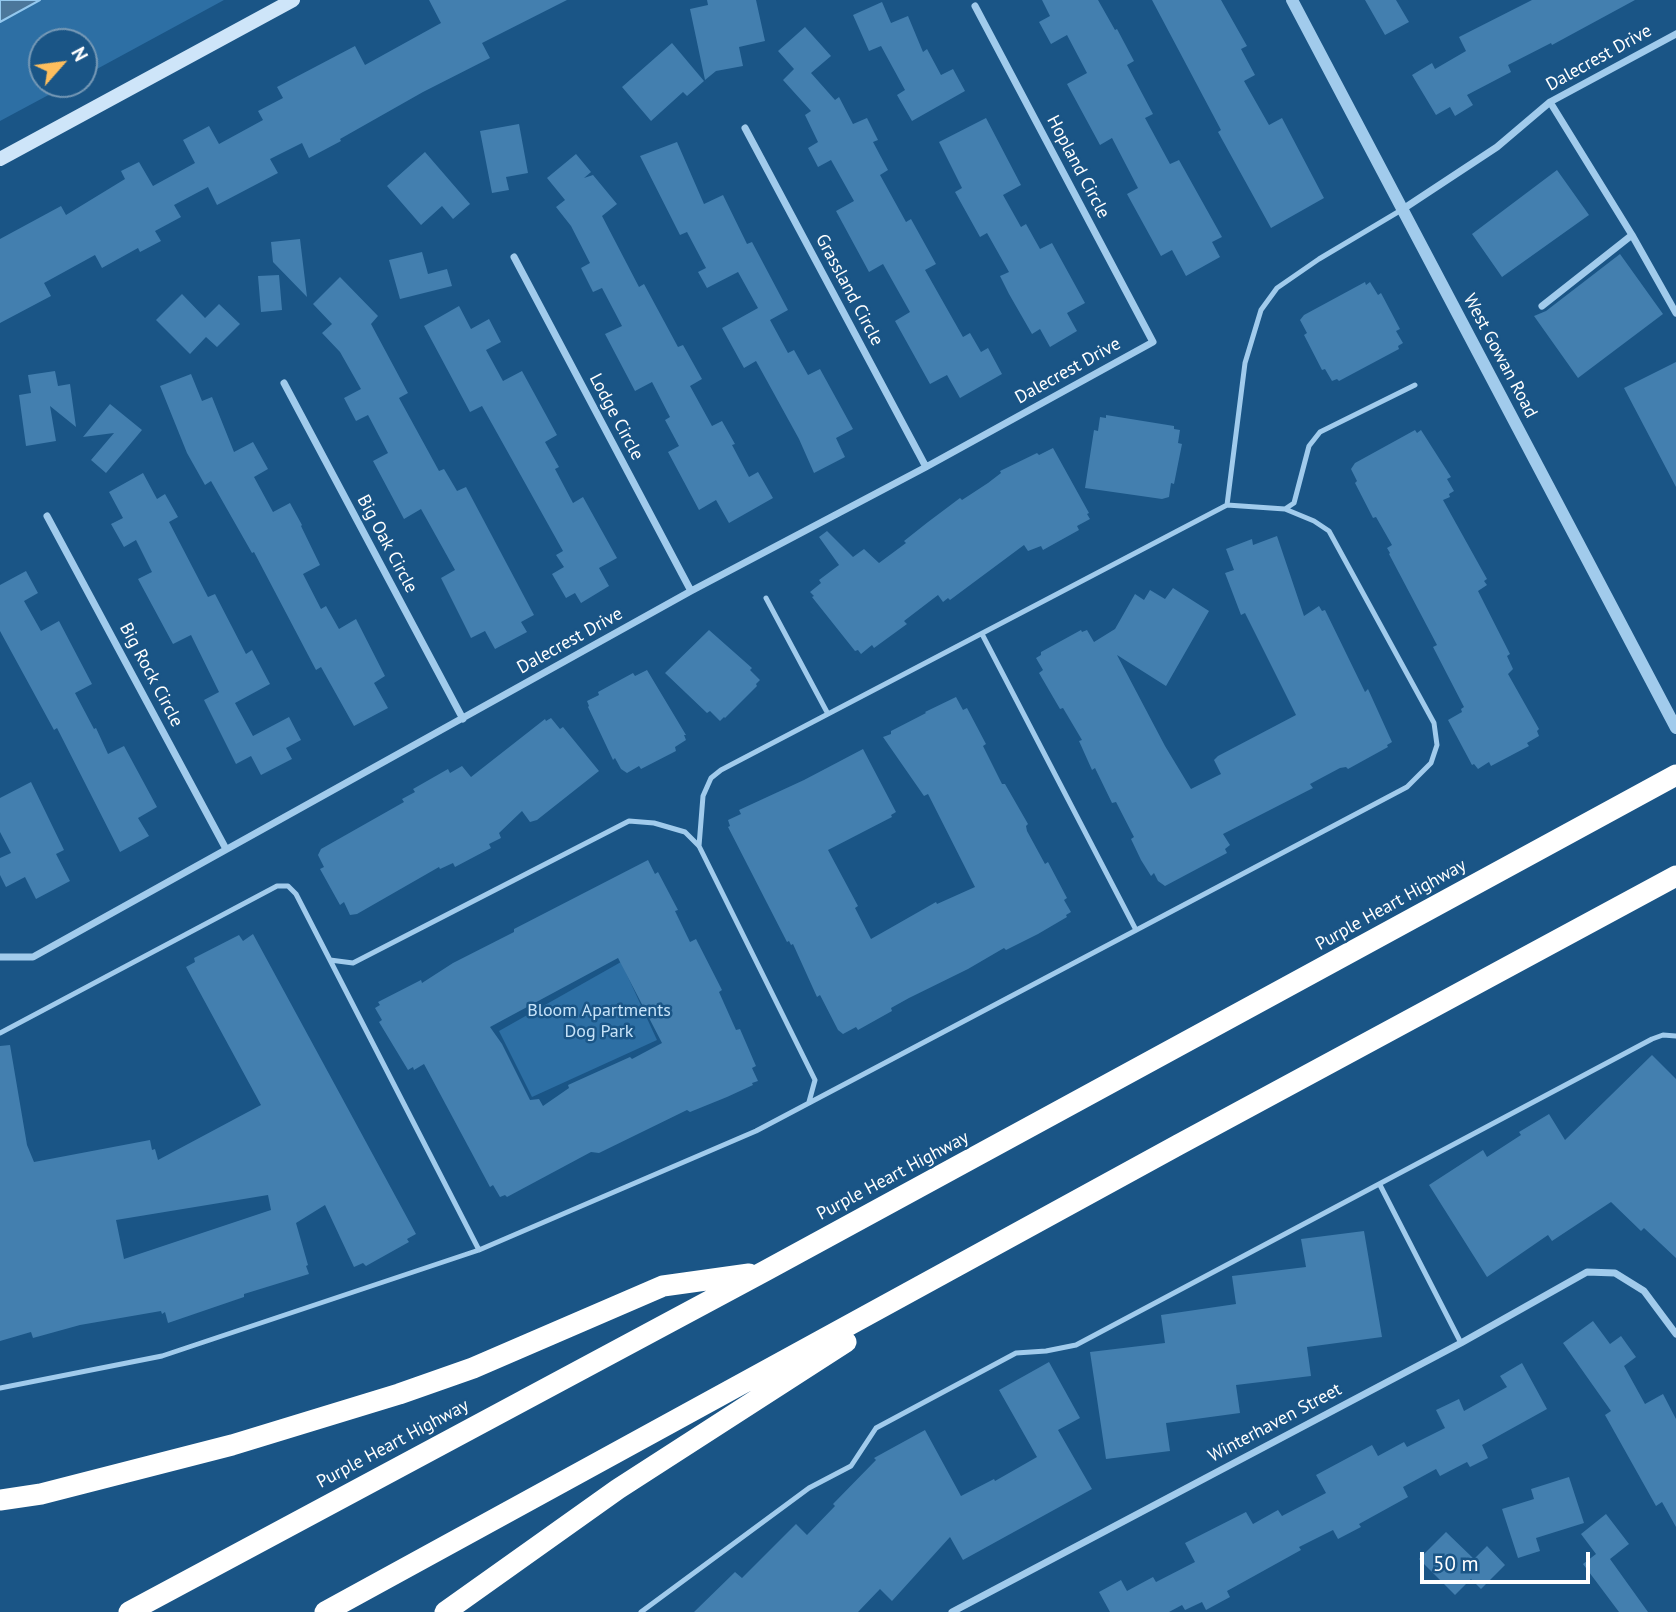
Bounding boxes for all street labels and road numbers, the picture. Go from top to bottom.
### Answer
street label: Dalecrest Drive [1543,20,1655,96]
street label: Hopland Circle [1042,112,1114,222]
street label: Grassland Circle [810,230,888,350]
street label: West Gowan Road [1458,290,1542,422]
street label: Dalecrest Drive [1012,333,1124,409]
street label: Lodge Circle [584,370,648,464]
street label: Big Oak Circle [352,491,422,597]
street label: Dalecrest Drive [514,603,626,679]
street label: Big Rock Circle [115,619,187,731]
street label: Purple Heart Highway [1312,855,1470,955]
street label: Purple Heart Highway [813,1127,973,1225]
street label: Winterhaven Street [1205,1379,1345,1467]
street label: Purple Heart Highway [313,1395,473,1493]

